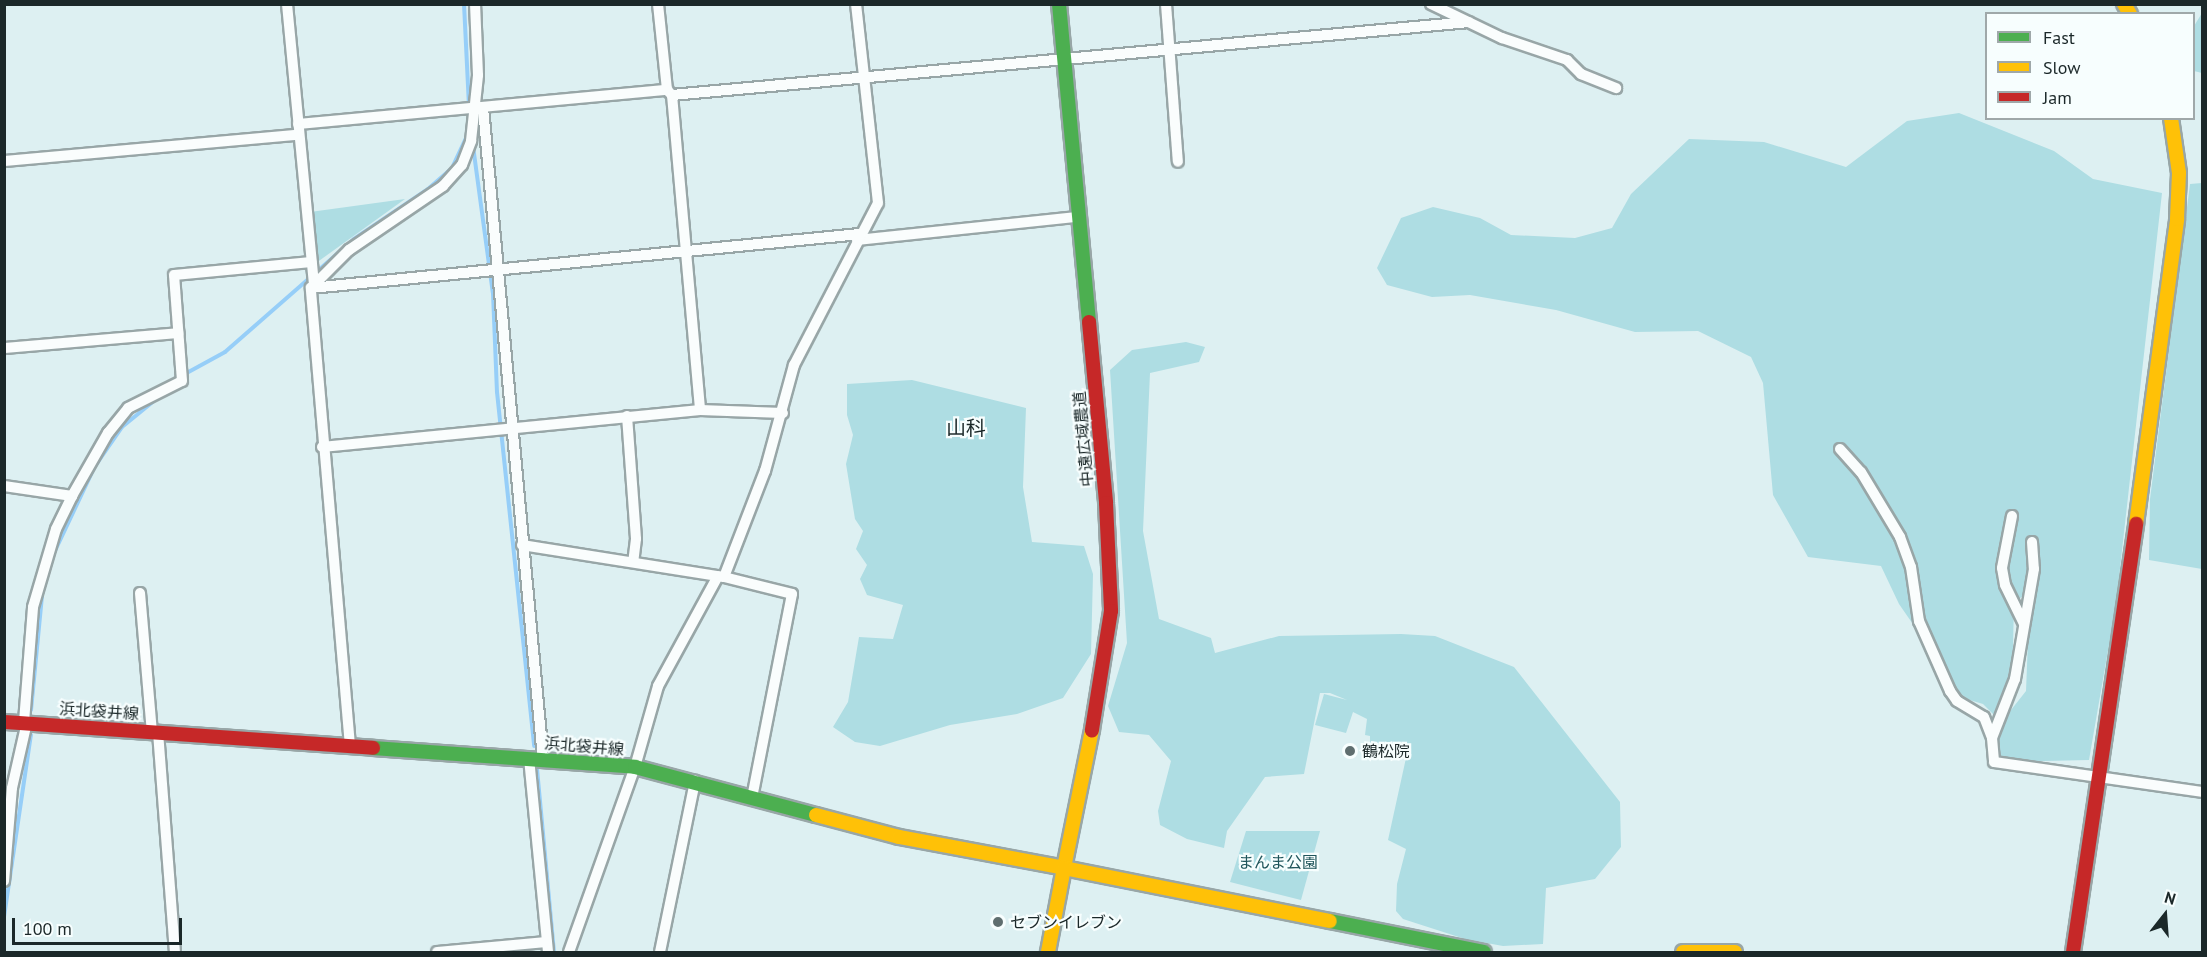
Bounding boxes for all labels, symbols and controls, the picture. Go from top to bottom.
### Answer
legend [1985,12,2195,120]
text: Fast [2043,26,2075,49]
text: Slow [2043,56,2081,79]
text: Jam [2043,86,2072,109]
street label: 中遠広域農道 [1069,390,1097,488]
district label: 山科 [946,416,986,440]
street label: 浜北袋井線 [58,699,140,723]
street label: 浜北袋井線 [543,733,625,759]
place label: 鶴松院 [1362,741,1410,761]
marker: 鶴松院 [1343,744,1357,758]
park label: まんま公園 [1238,852,1318,872]
north arrow [2135,885,2195,945]
text: N [2162,887,2178,909]
scale bar [15,906,184,944]
place label: セブンイレブン [1010,912,1122,932]
marker: セブンイレブン [991,915,1005,929]
text: 100 m [23,917,72,940]

